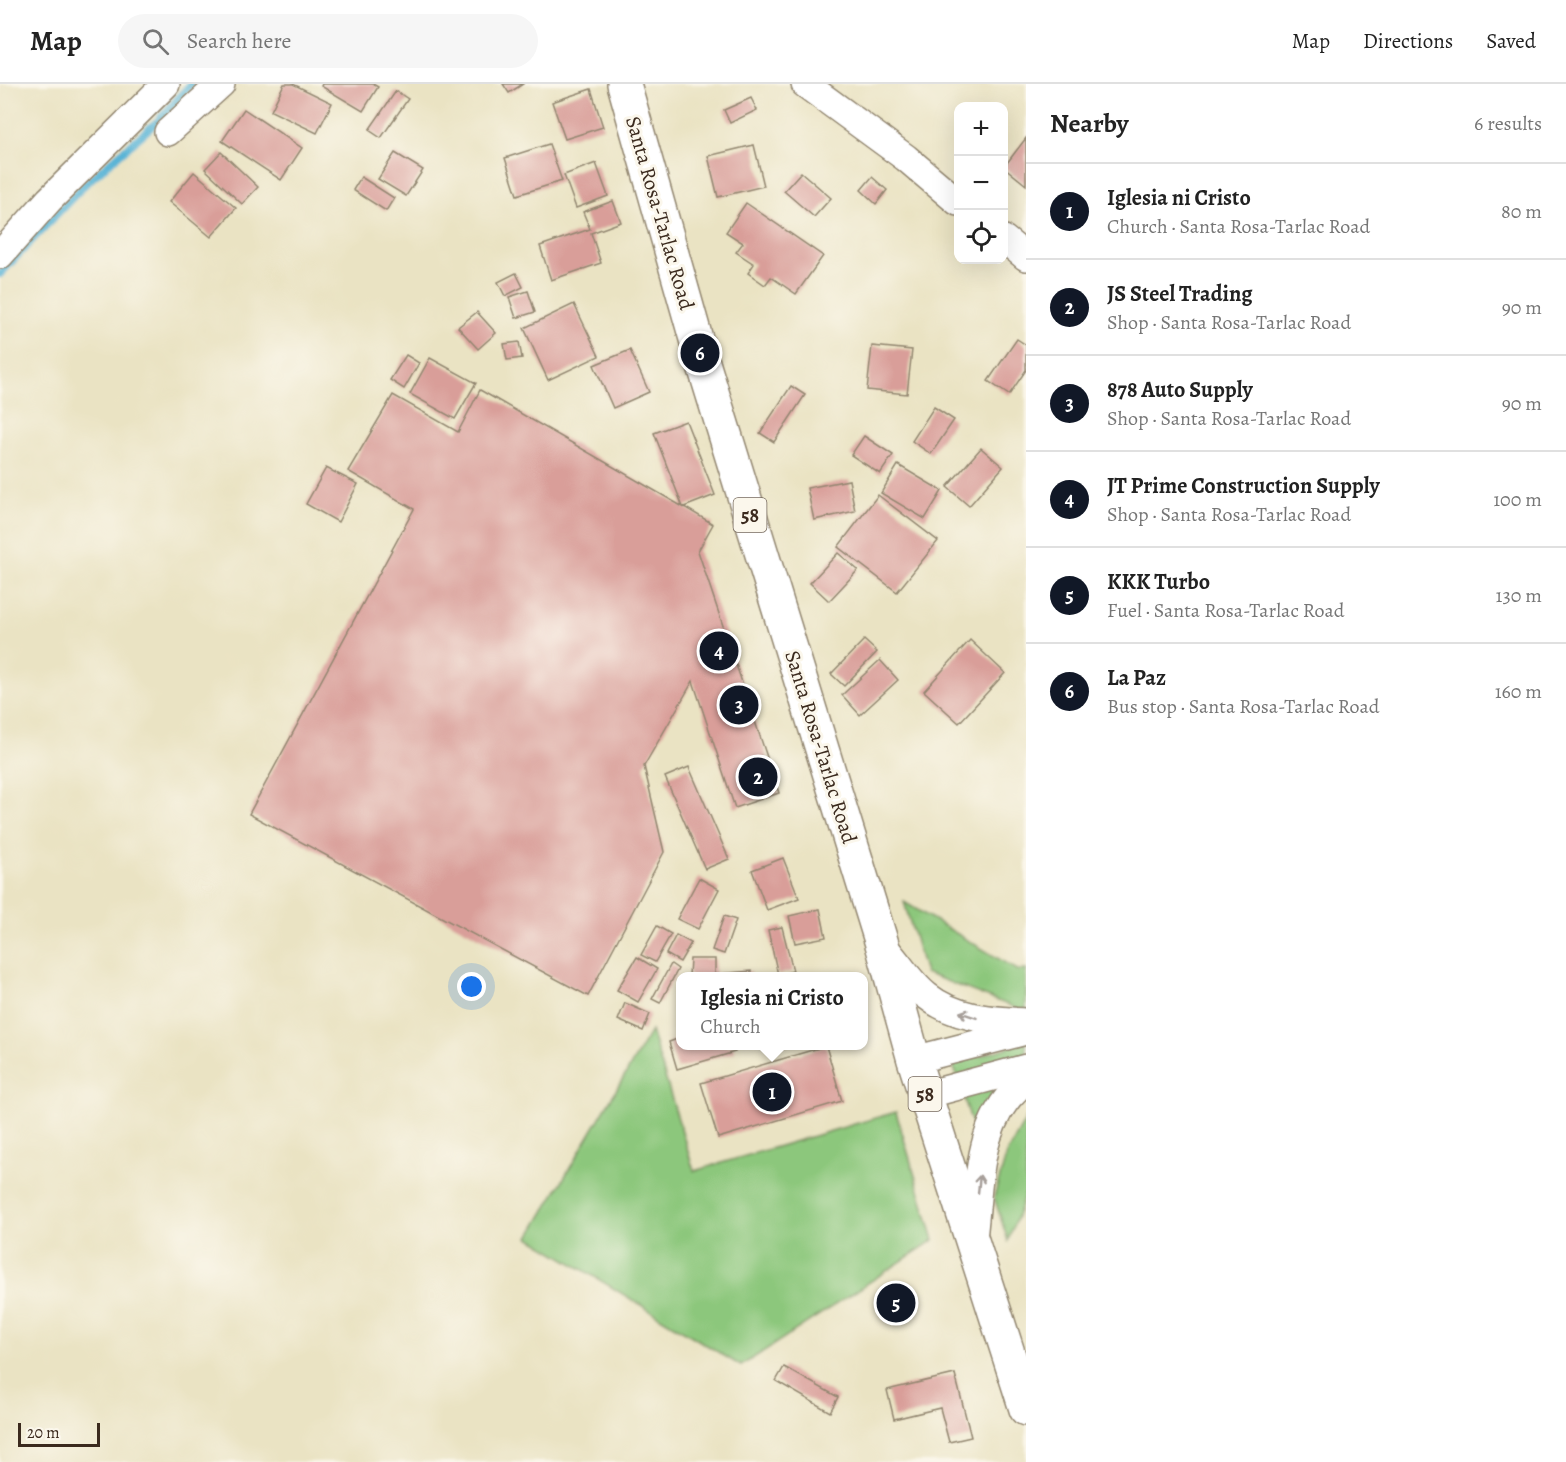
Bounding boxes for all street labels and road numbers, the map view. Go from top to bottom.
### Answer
street label: Santa Rosa-Tarlac Road [619,113,701,314]
road number: 58 [734,498,766,532]
street label: Santa Rosa-Tarlac Road [778,647,864,848]
road number: 58 [908,1077,942,1111]

